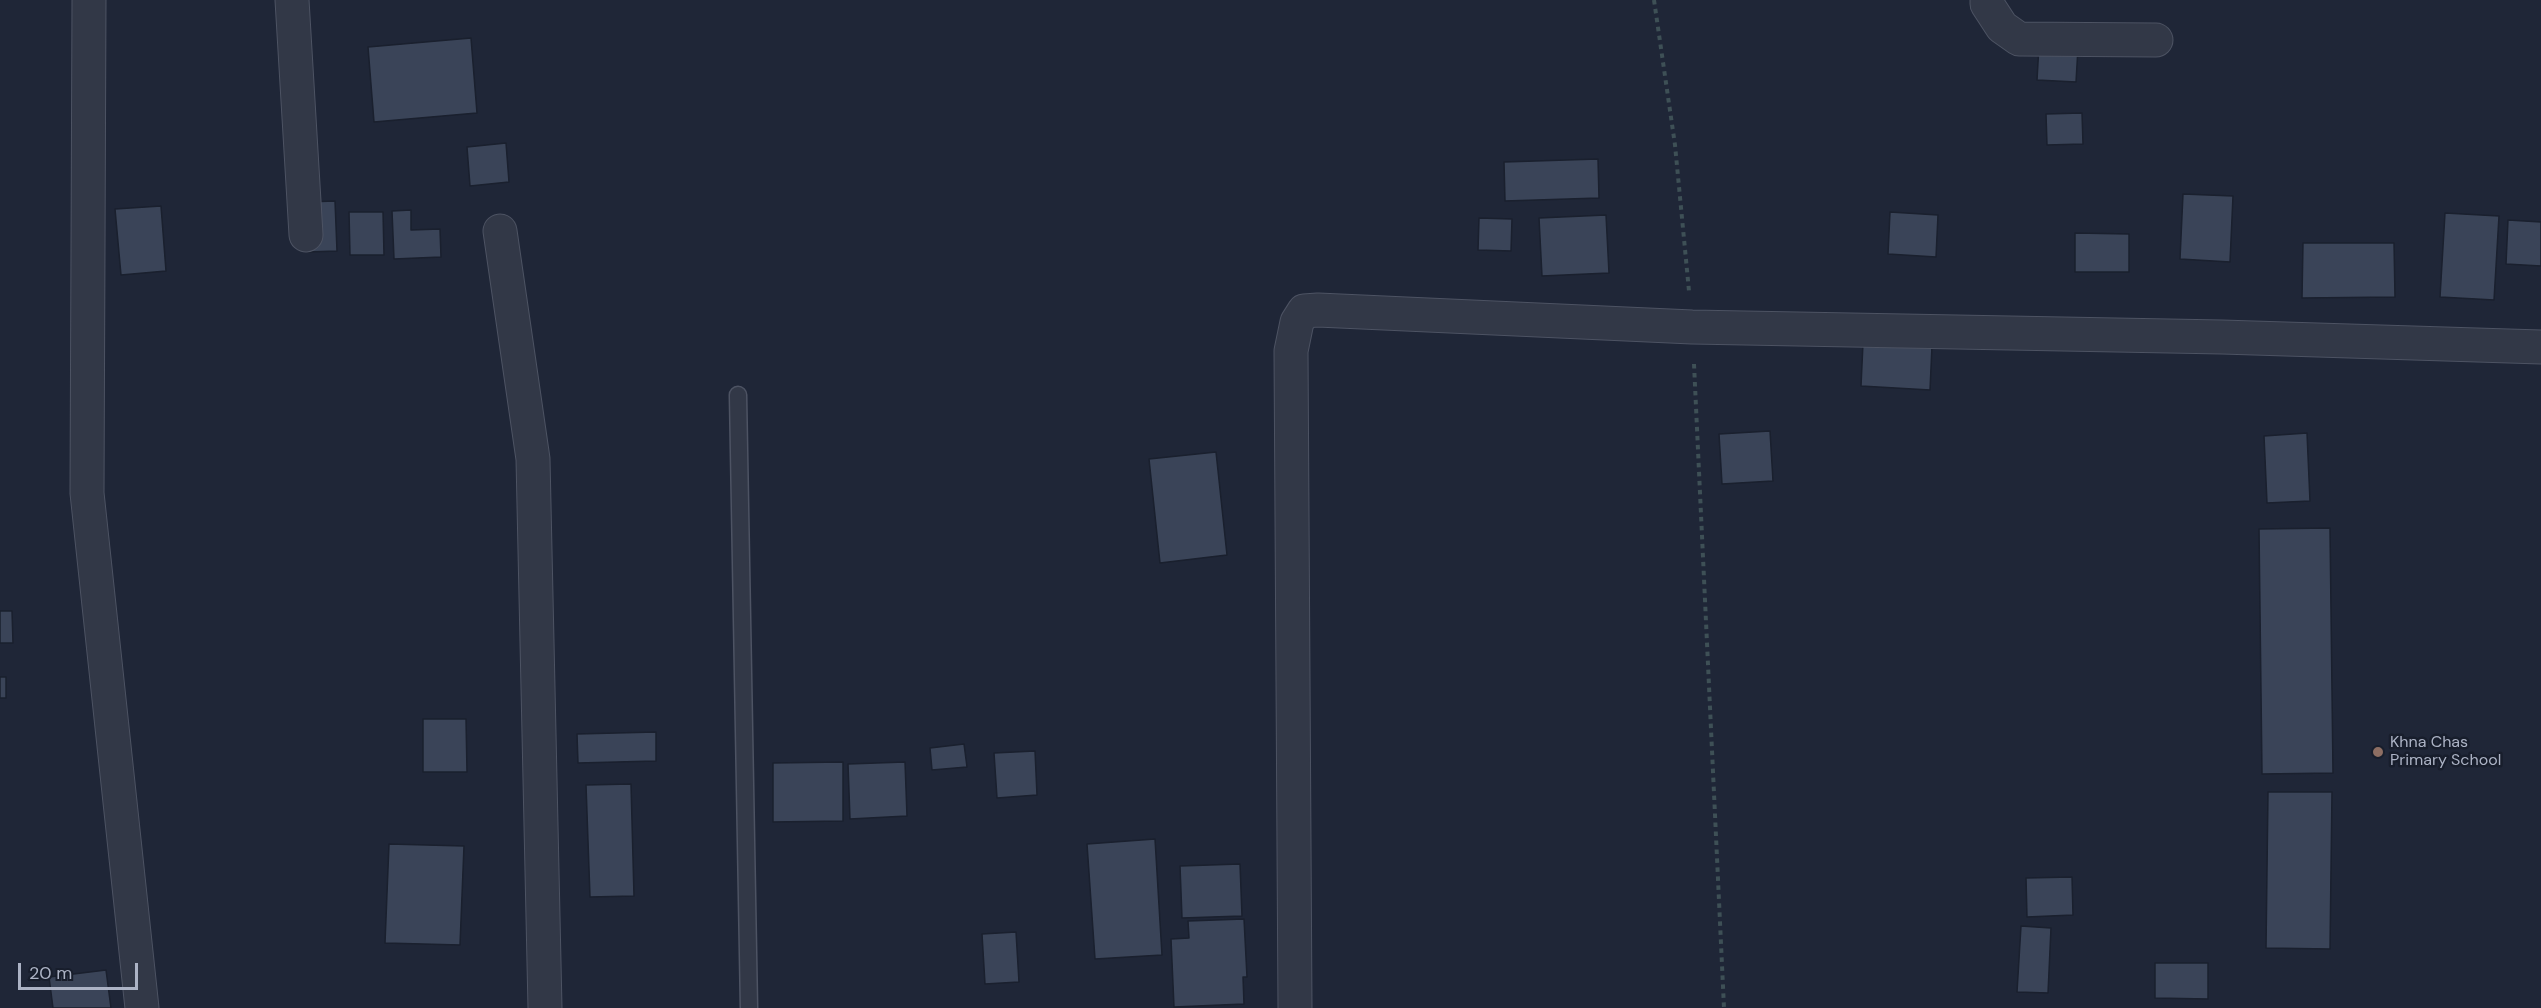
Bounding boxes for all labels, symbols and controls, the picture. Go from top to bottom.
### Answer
place label: Khna Chas Primary School [2390,733,2501,771]
marker: Khna Chas Primary School [2371,745,2385,759]
scale bar [21,951,141,989]
text: 20 m [29,961,72,985]

